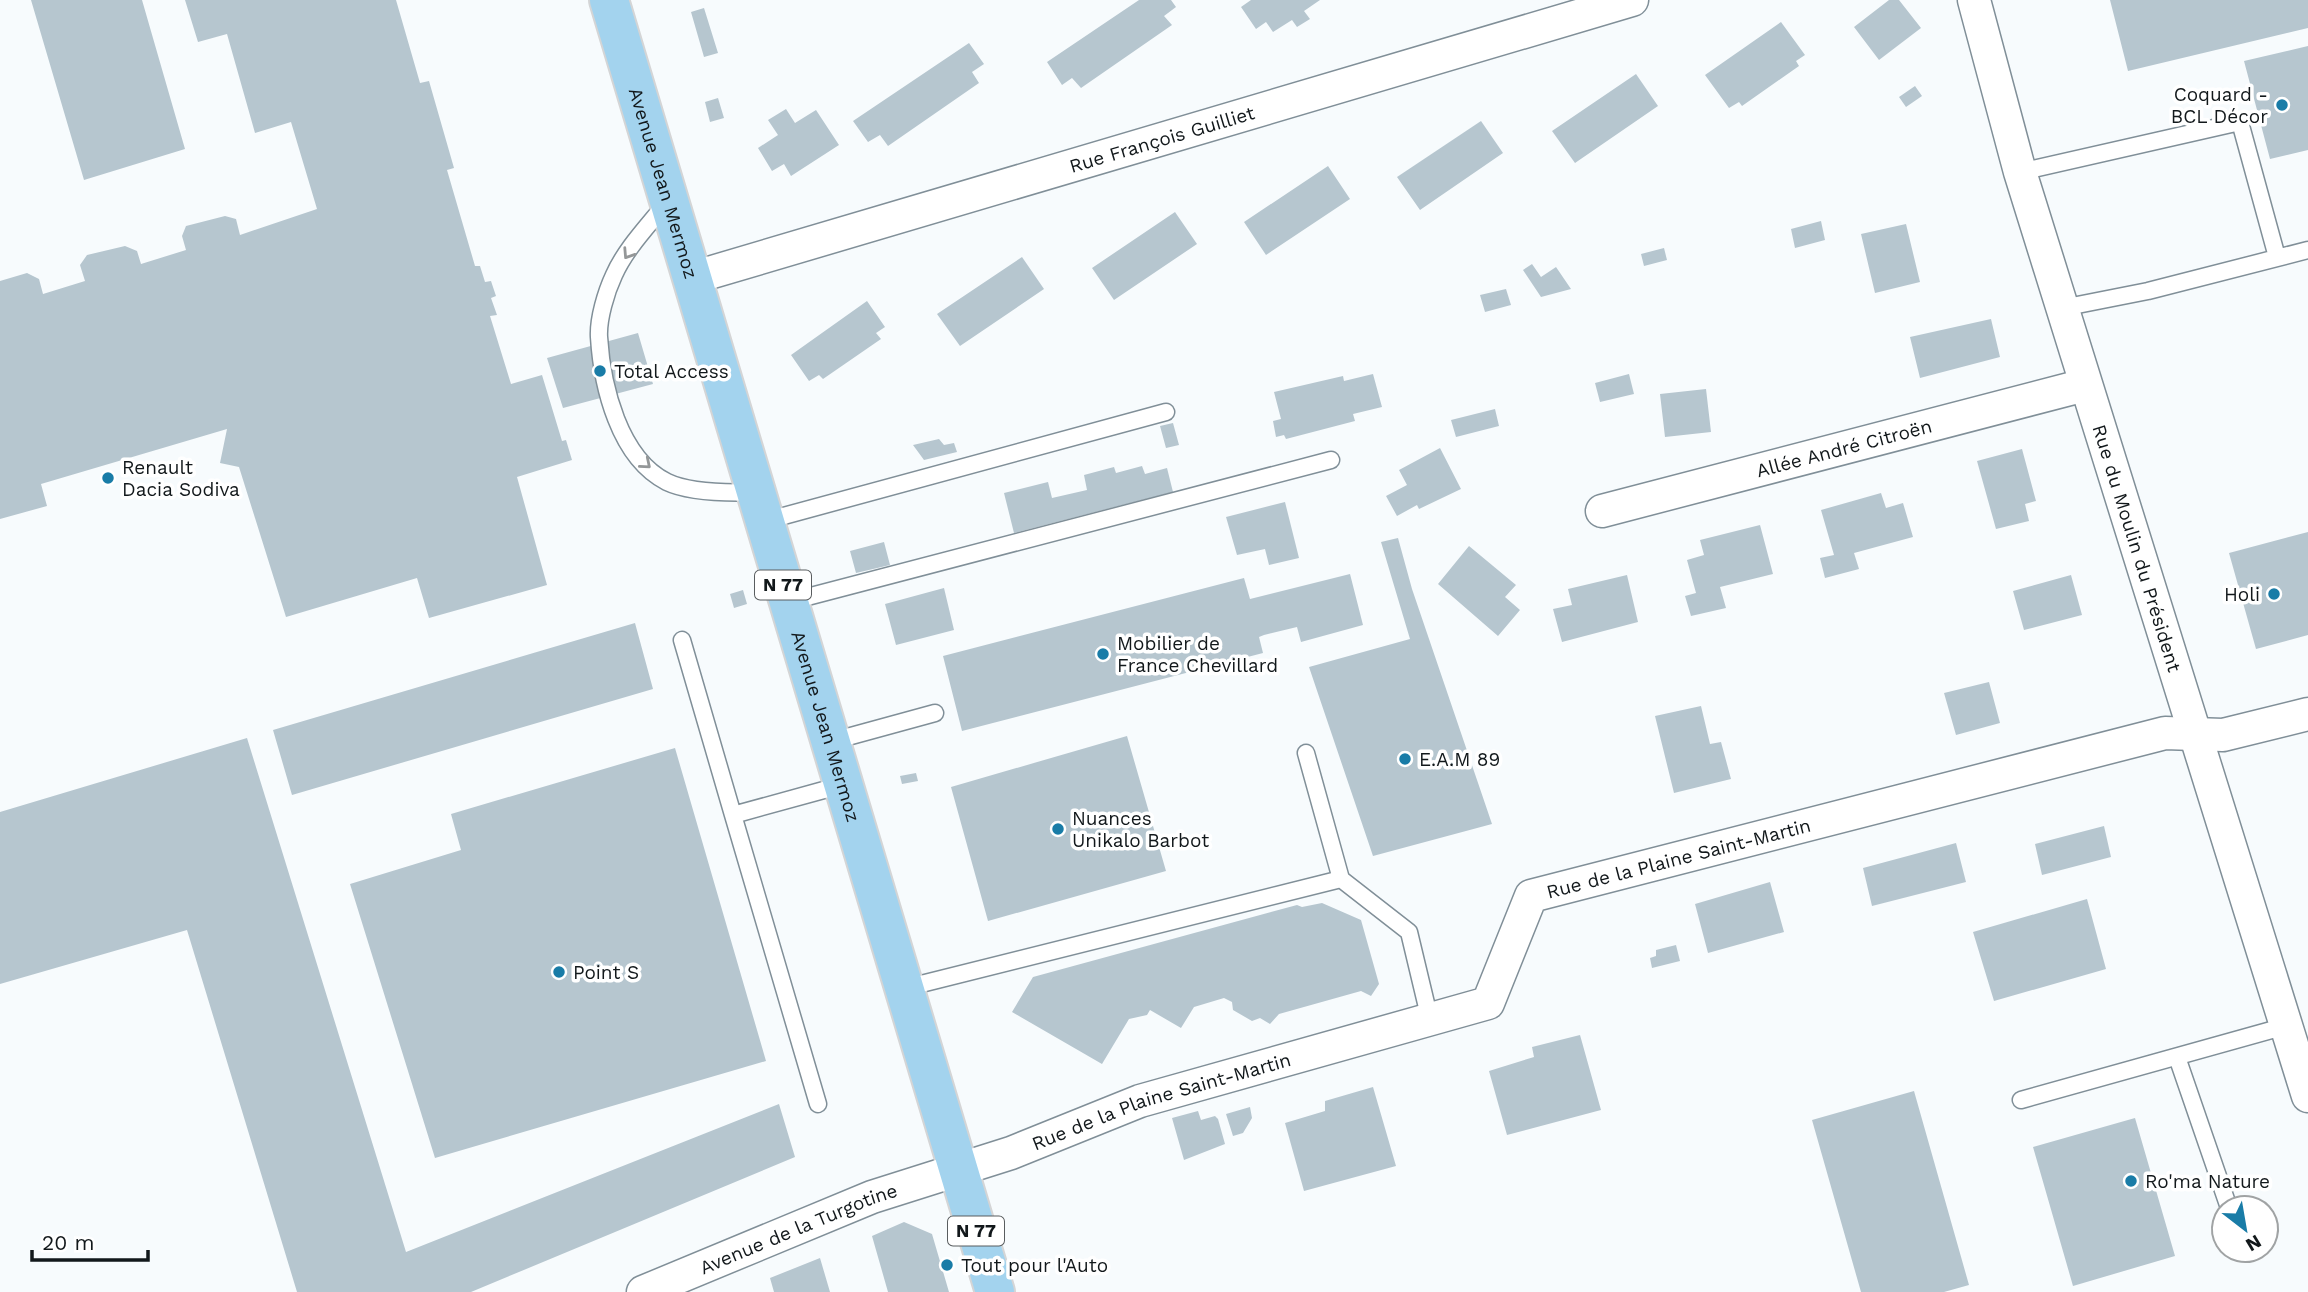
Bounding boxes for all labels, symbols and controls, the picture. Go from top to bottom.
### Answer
place label: Coquard - BCL Décor [2171,83,2268,128]
street label: Avenue Jean Mermoz [624,85,703,281]
marker: Coquard - BCL Décor [2274,97,2290,113]
street label: Rue François Guilliet [1067,101,1257,178]
one-way arrow [623,247,636,260]
place label: Total Access [614,360,729,383]
marker: Total Access [592,363,608,379]
street label: Allée André Citroën [1754,414,1934,482]
street label: Rue du Moulin du Président [2087,422,2186,675]
place label: Renault Dacia Sodiva [122,456,240,501]
one-way arrow [638,456,651,469]
marker: Renault Dacia Sodiva [100,470,116,486]
road number: N 77 [755,570,811,600]
place label: Holi [2224,583,2260,606]
marker: Holi [2266,586,2282,602]
street label: Avenue Jean Mermoz [786,628,865,825]
place label: Mobilier de France Chevillard [1117,632,1278,677]
marker: Mobilier de France Chevillard [1095,646,1111,662]
place label: E.A.M 89 [1419,748,1500,771]
marker: E.A.M 89 [1397,751,1413,767]
place label: Nuances Unikalo Barbot [1072,807,1209,852]
street label: Rue de la Plaine Saint-Martin [1544,814,1813,904]
marker: Nuances Unikalo Barbot [1050,821,1066,837]
place label: Point S [573,961,639,984]
marker: Point S [551,964,567,980]
street label: Rue de la Plaine Saint-Martin [1029,1048,1294,1155]
place label: Ro'ma Nature [2145,1170,2270,1193]
marker: Ro'ma Nature [2123,1173,2139,1189]
street label: Avenue de la Turgotine [696,1179,900,1279]
north arrow [2210,1194,2280,1264]
road number: N 77 [948,1216,1004,1246]
scale bar [32,1218,147,1262]
text: 20 m [42,1230,94,1255]
text: N [2242,1230,2265,1257]
place label: Tout pour l'Auto [961,1254,1108,1277]
marker: Tout pour l'Auto [939,1257,955,1273]

